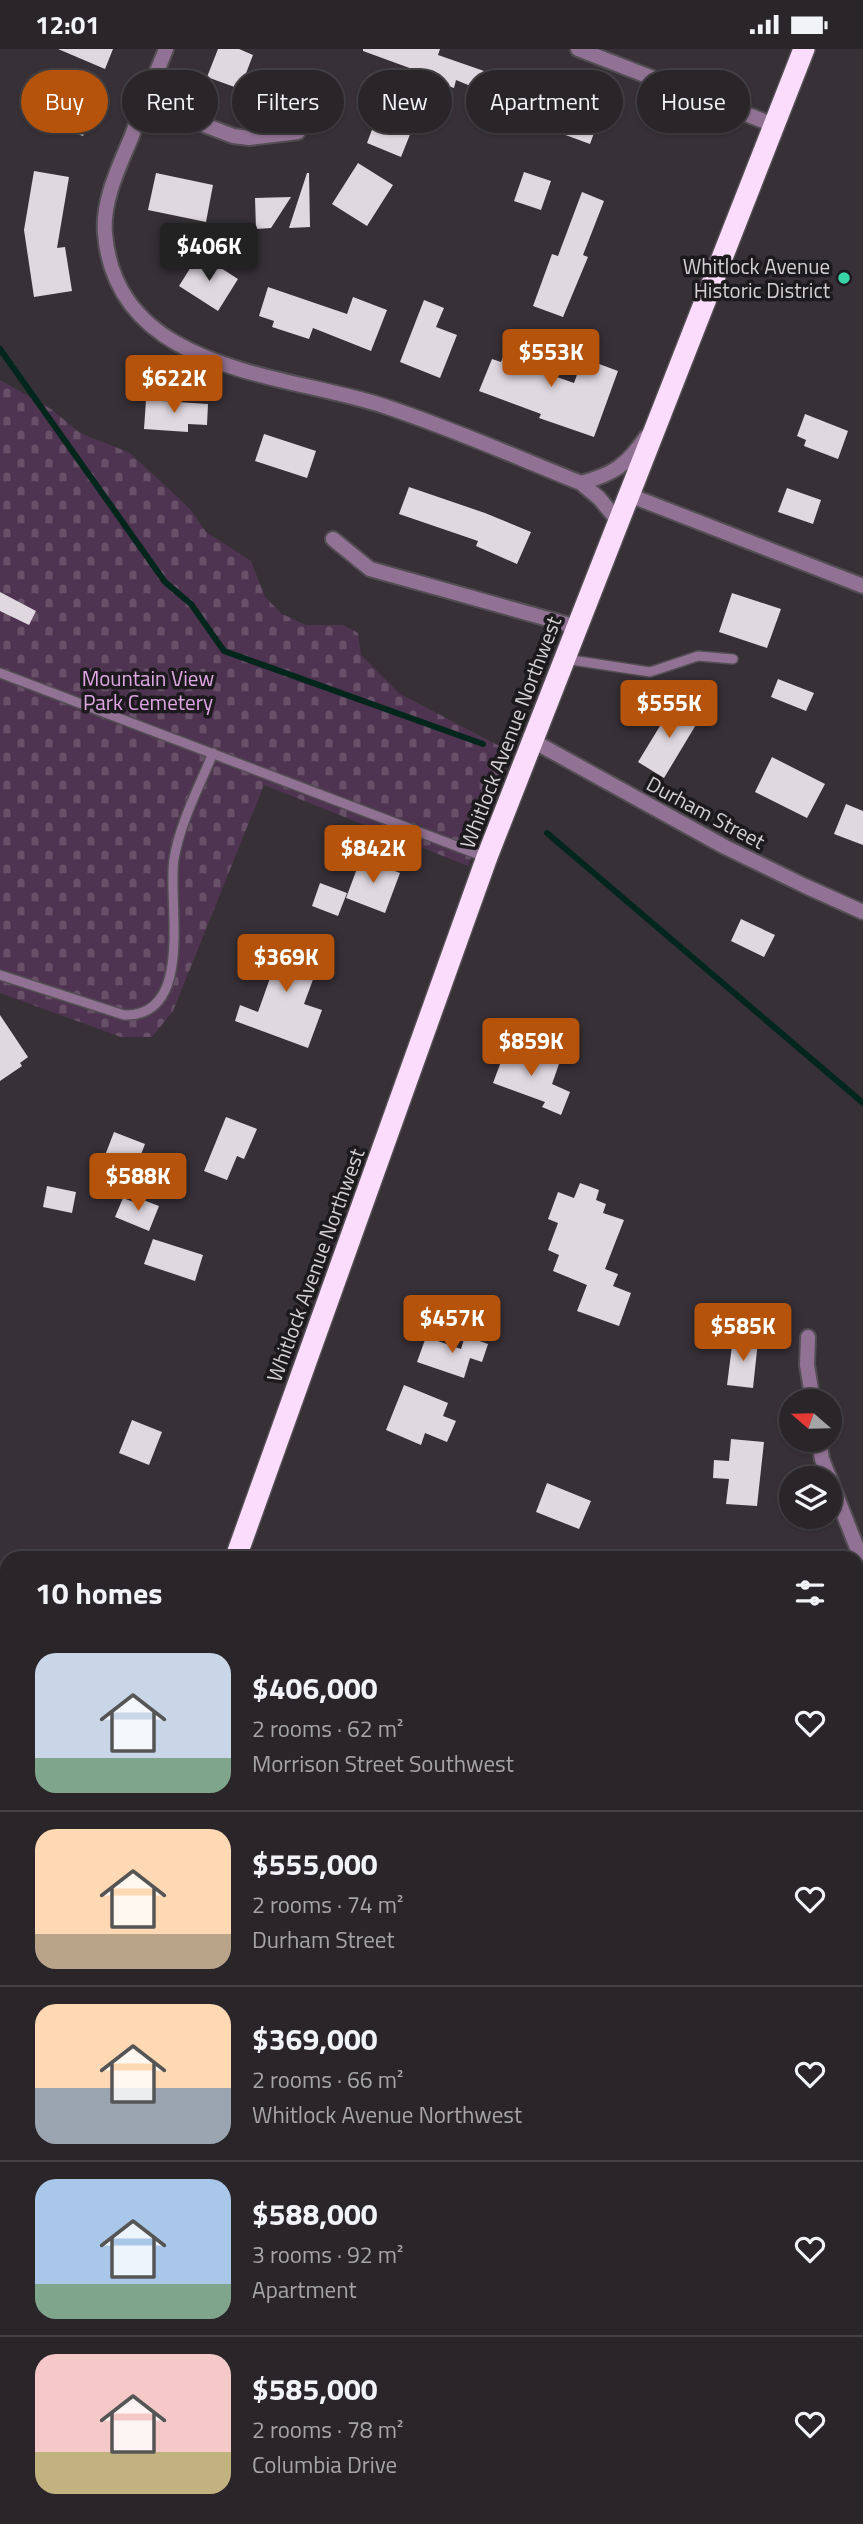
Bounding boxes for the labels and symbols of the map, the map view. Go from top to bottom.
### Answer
pin: $406K [160,223,258,283]
place label: Whitlock Avenue Historic District [683,250,831,306]
marker: Whitlock Avenue Historic District [836,270,852,286]
pin: $553K [502,329,600,389]
pin: $622K [125,355,223,415]
street label: Whitlock Avenue Northwest [451,611,569,853]
park label: Mountain View Park Cemetery [82,662,214,718]
pin: $555K [620,681,718,740]
street label: Durham Street [641,767,771,857]
pin: $842K [324,825,422,885]
pin: $369K [237,935,335,994]
pin: $859K [482,1019,580,1078]
street label: Whitlock Avenue Northwest [258,1143,372,1386]
pin: $588K [89,1153,187,1213]
pin: $457K [403,1295,501,1355]
pin: $585K [694,1303,792,1363]
north arrow [779,1389,842,1453]

